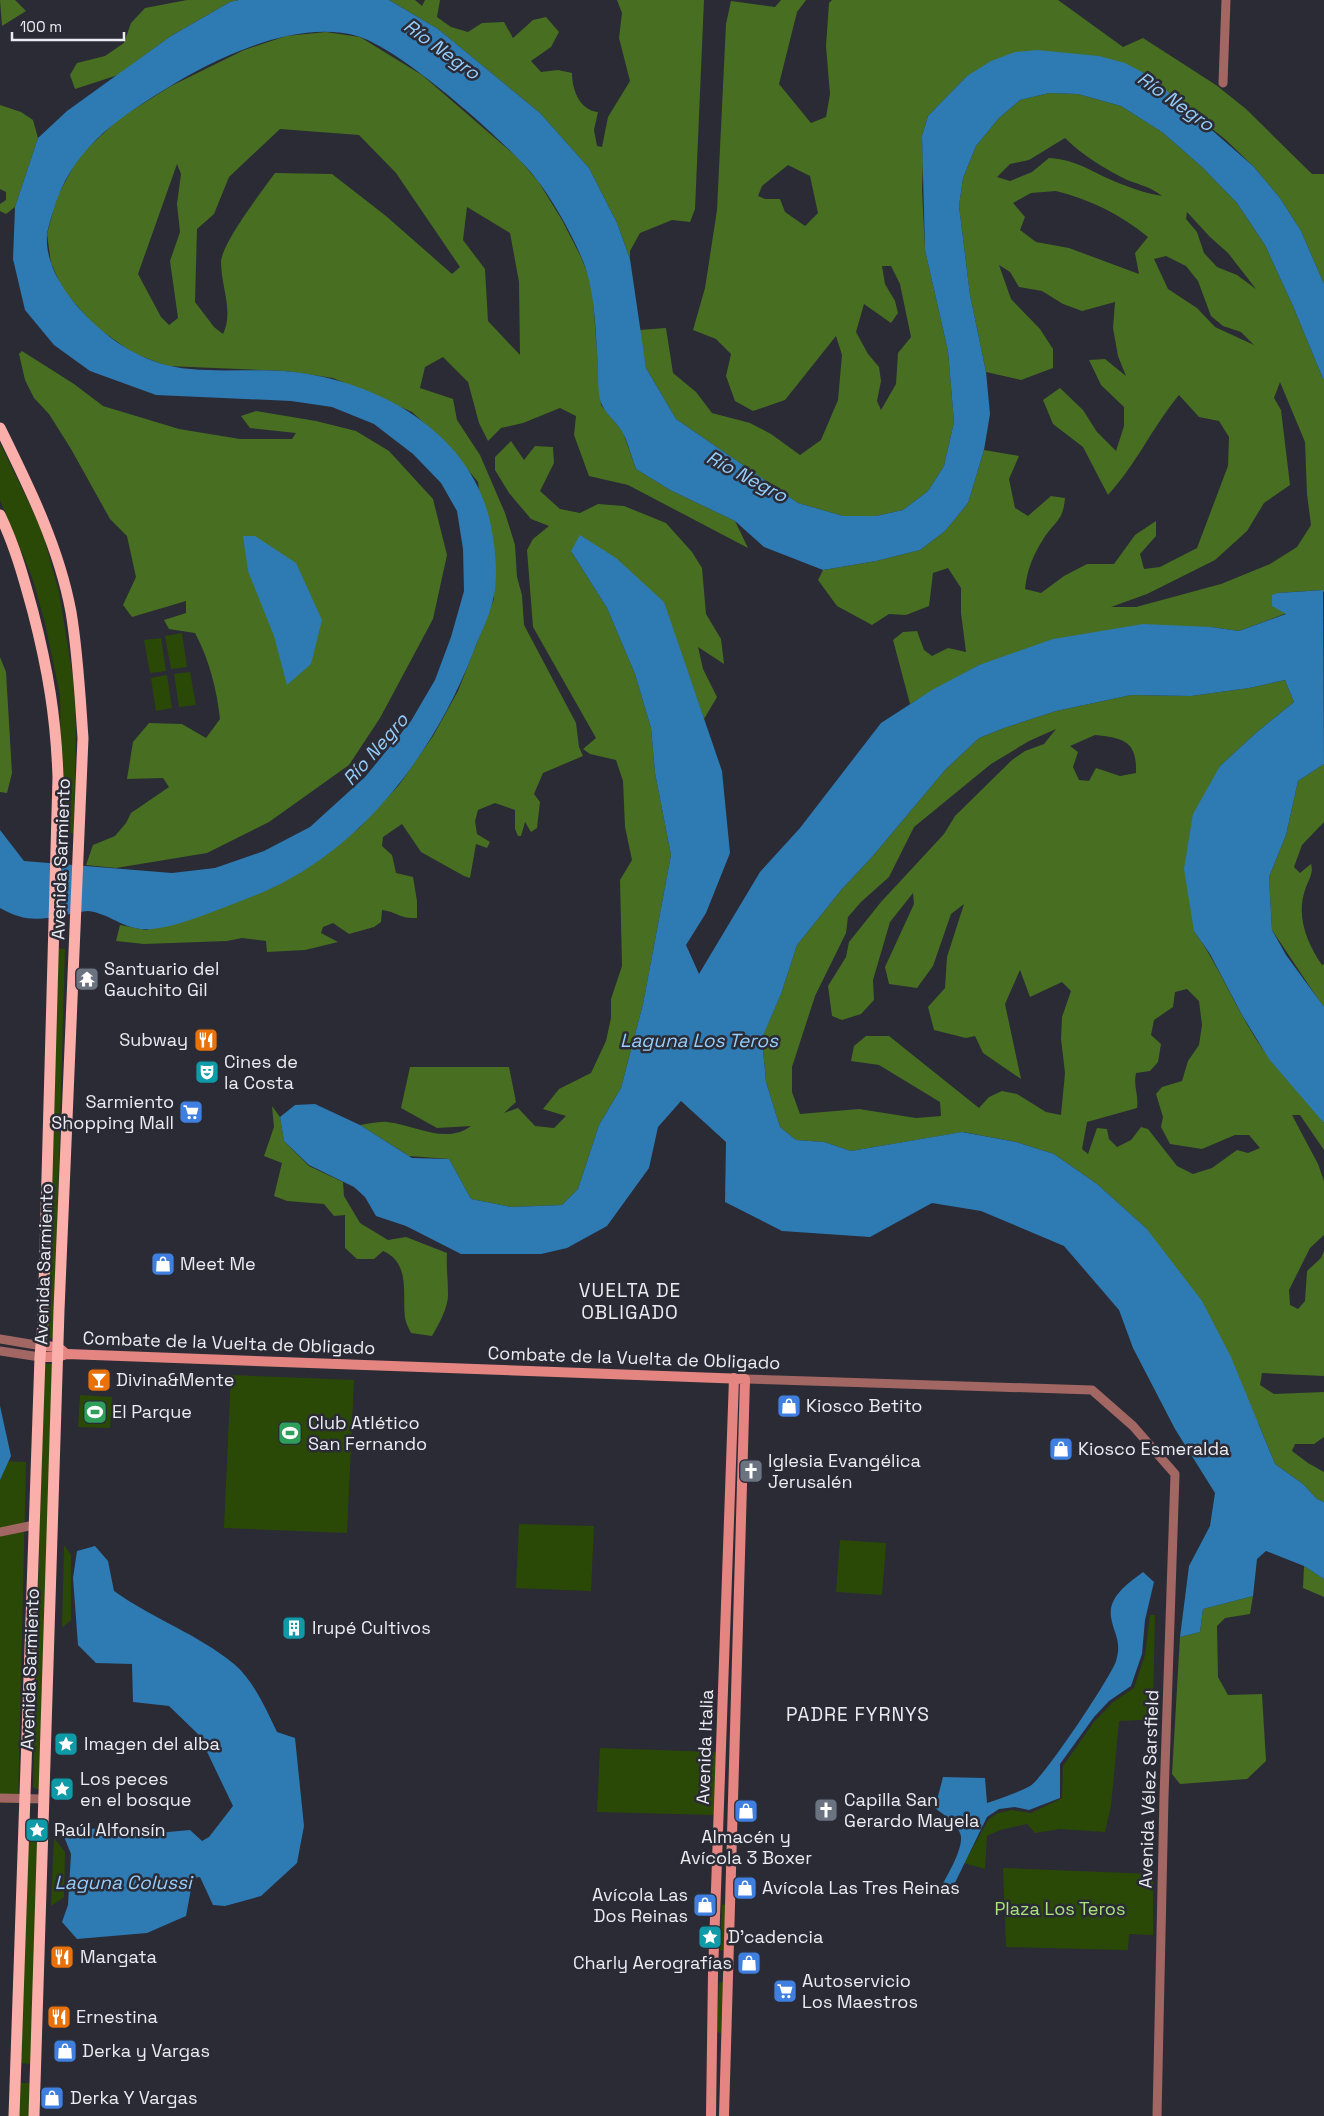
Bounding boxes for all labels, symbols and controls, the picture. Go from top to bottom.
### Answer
scale bar [12,10,125,42]
water label: Río Negro [399,13,486,86]
text: 100 m [20,17,62,36]
water label: Río Negro [1133,66,1220,138]
water label: Río Negro [702,445,793,509]
water label: Río Negro [337,707,414,791]
street label: Avenida Sarmiento [46,778,75,940]
place label: Santuario del Gauchito Gil [104,957,219,1001]
temple icon: Santuario del Gauchito Gil [74,966,100,992]
restaurant icon: Subway [193,1027,219,1053]
place label: Subway [119,1028,188,1051]
water label: Laguna Los Teros [620,1028,779,1053]
place label: Cines de la Costa [224,1050,298,1094]
theatre icon: Cines de la Costa [194,1059,220,1085]
place label: Sarmiento Shopping Mall [51,1090,174,1134]
supermarket icon: Sarmiento Shopping Mall [178,1099,204,1125]
street label: Avenida Sarmiento [29,1183,58,1345]
shop icon: Meet Me [150,1251,176,1277]
place label: Meet Me [180,1252,256,1275]
district label: VUELTA DE OBLIGADO [579,1278,681,1325]
street label: Combate de la Vuelta de Obligado [82,1326,376,1359]
street label: Combate de la Vuelta de Obligado [487,1341,781,1374]
bar icon: Divina&Mente [86,1367,112,1393]
place label: Divina&Mente [116,1368,234,1391]
shop icon: Kiosco Betito [776,1393,802,1419]
place label: Kiosco Betito [806,1394,923,1417]
sports icon: El Parque [82,1399,108,1425]
place label: El Parque [112,1400,192,1423]
place label: Club Atlético San Fernando [308,1411,427,1455]
sports icon: Club Atlético San Fernando [277,1420,303,1446]
shop icon: Kiosco Esmeralda [1048,1436,1074,1462]
place label: Kiosco Esmeralda [1078,1437,1229,1460]
place label: Iglesia Evangélica Jerusalén [768,1449,921,1493]
church icon: Iglesia Evangélica Jerusalén [738,1458,764,1484]
street label: Avenida Sarmiento [15,1588,44,1750]
building icon: Irupé Cultivos [281,1615,307,1641]
place label: Irupé Cultivos [312,1616,431,1639]
street label: Avenida Italia [691,1689,718,1805]
street label: Avenida Vélez Sarsfield [1134,1689,1163,1889]
district label: PADRE FYRNYS [786,1702,930,1727]
place icon: Imagen del alba [53,1731,79,1757]
place label: Imagen del alba [84,1732,220,1755]
place label: Los peces en el bosque [80,1767,191,1811]
place icon: Los peces en el bosque [49,1776,75,1802]
place label: Capilla San Gerardo Mayela [844,1788,979,1832]
church icon: Capilla San Gerardo Mayela [813,1797,839,1823]
shop icon: Almacén y Avícola 3 Boxer [733,1798,759,1824]
place icon: Raúl Alfonsín [24,1817,50,1843]
place label: Raúl Alfonsín [54,1818,166,1841]
place label: Almacén y Avícola 3 Boxer [680,1825,812,1869]
water label: Laguna Colussi [54,1870,194,1895]
shop icon: Avícola Las Tres Reinas [732,1875,758,1901]
place label: Avícola Las Tres Reinas [762,1876,960,1899]
place label: Avícola Las Dos Reinas [592,1883,688,1927]
shop icon: Avícola Las Dos Reinas [692,1892,718,1918]
park label: Plaza Los Teros [995,1897,1125,1920]
place icon: D'cadencia [697,1924,723,1950]
place label: D'cadencia [728,1925,823,1948]
restaurant icon: Mangata [49,1944,75,1970]
place label: Mangata [80,1945,157,1968]
shop icon: Charly Aerografías [736,1950,762,1976]
place label: Charly Aerografías [573,1951,732,1974]
place label: Autoservicio Los Maestros [802,1969,918,2013]
supermarket icon: Autoservicio Los Maestros [772,1978,798,2004]
restaurant icon: Ernestina [46,2004,72,2030]
place label: Ernestina [76,2005,158,2028]
shop icon: Derka y Vargas [52,2038,78,2064]
place label: Derka y Vargas [82,2039,210,2062]
shop icon: Derka Y Vargas [39,2085,65,2111]
place label: Derka Y Vargas [70,2086,197,2109]

